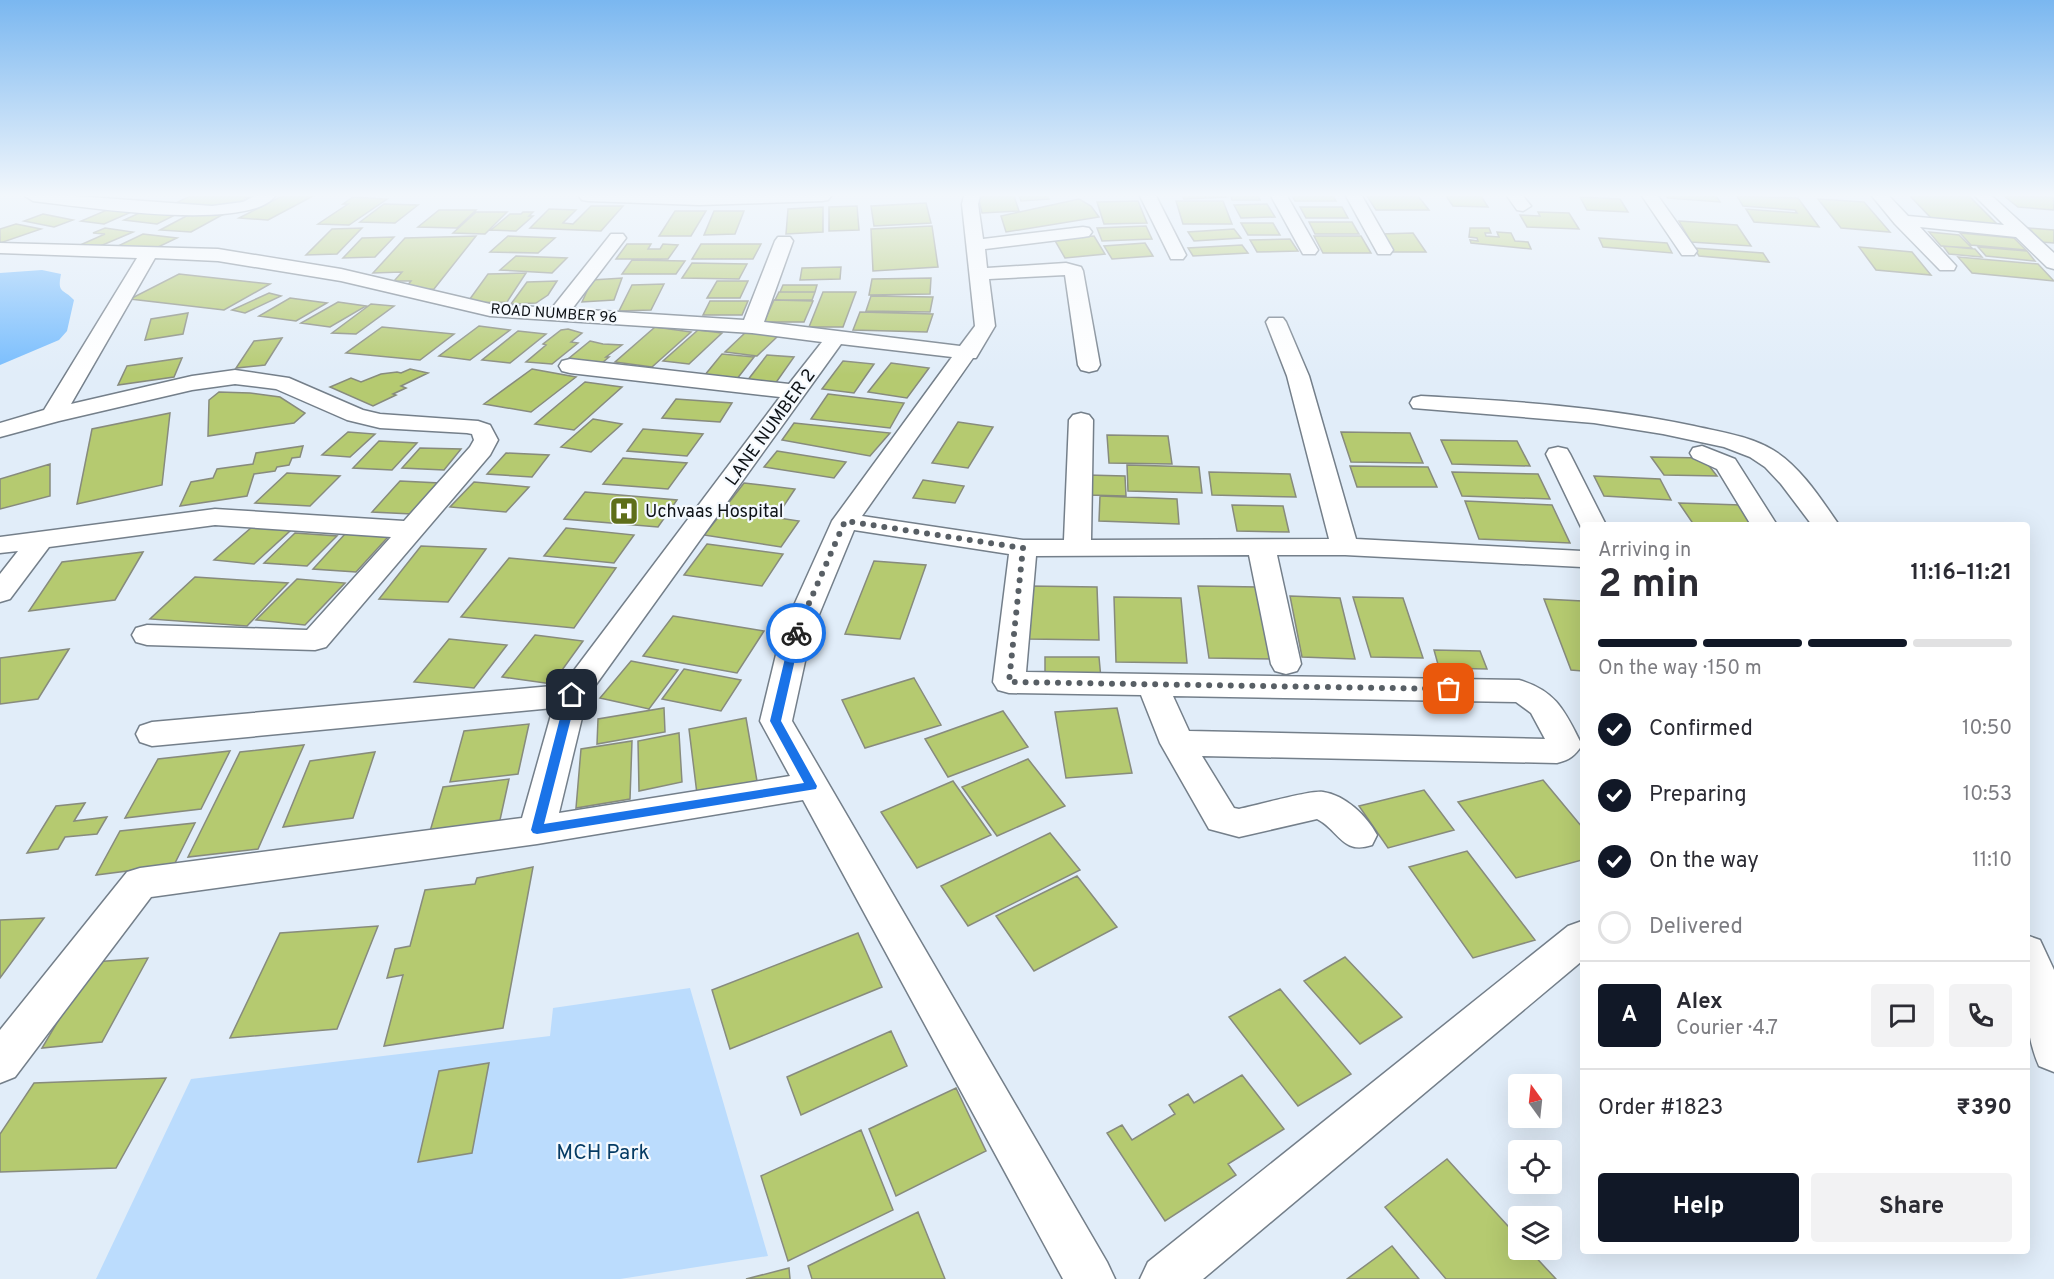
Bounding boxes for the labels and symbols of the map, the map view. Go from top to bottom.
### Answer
street label: ROAD NUMBER 96 [490,301,618,328]
street label: LANE NUMBER 2 [721,365,821,491]
hospital icon: Uchvaas Hospital [608,495,640,527]
place label: Uchvaas Hospital [645,501,784,524]
courier [766,603,826,663]
pin [1423,663,1474,714]
pin [546,669,597,720]
north arrow [1508,1074,1562,1128]
park label: MCH Park [556,1140,650,1167]

